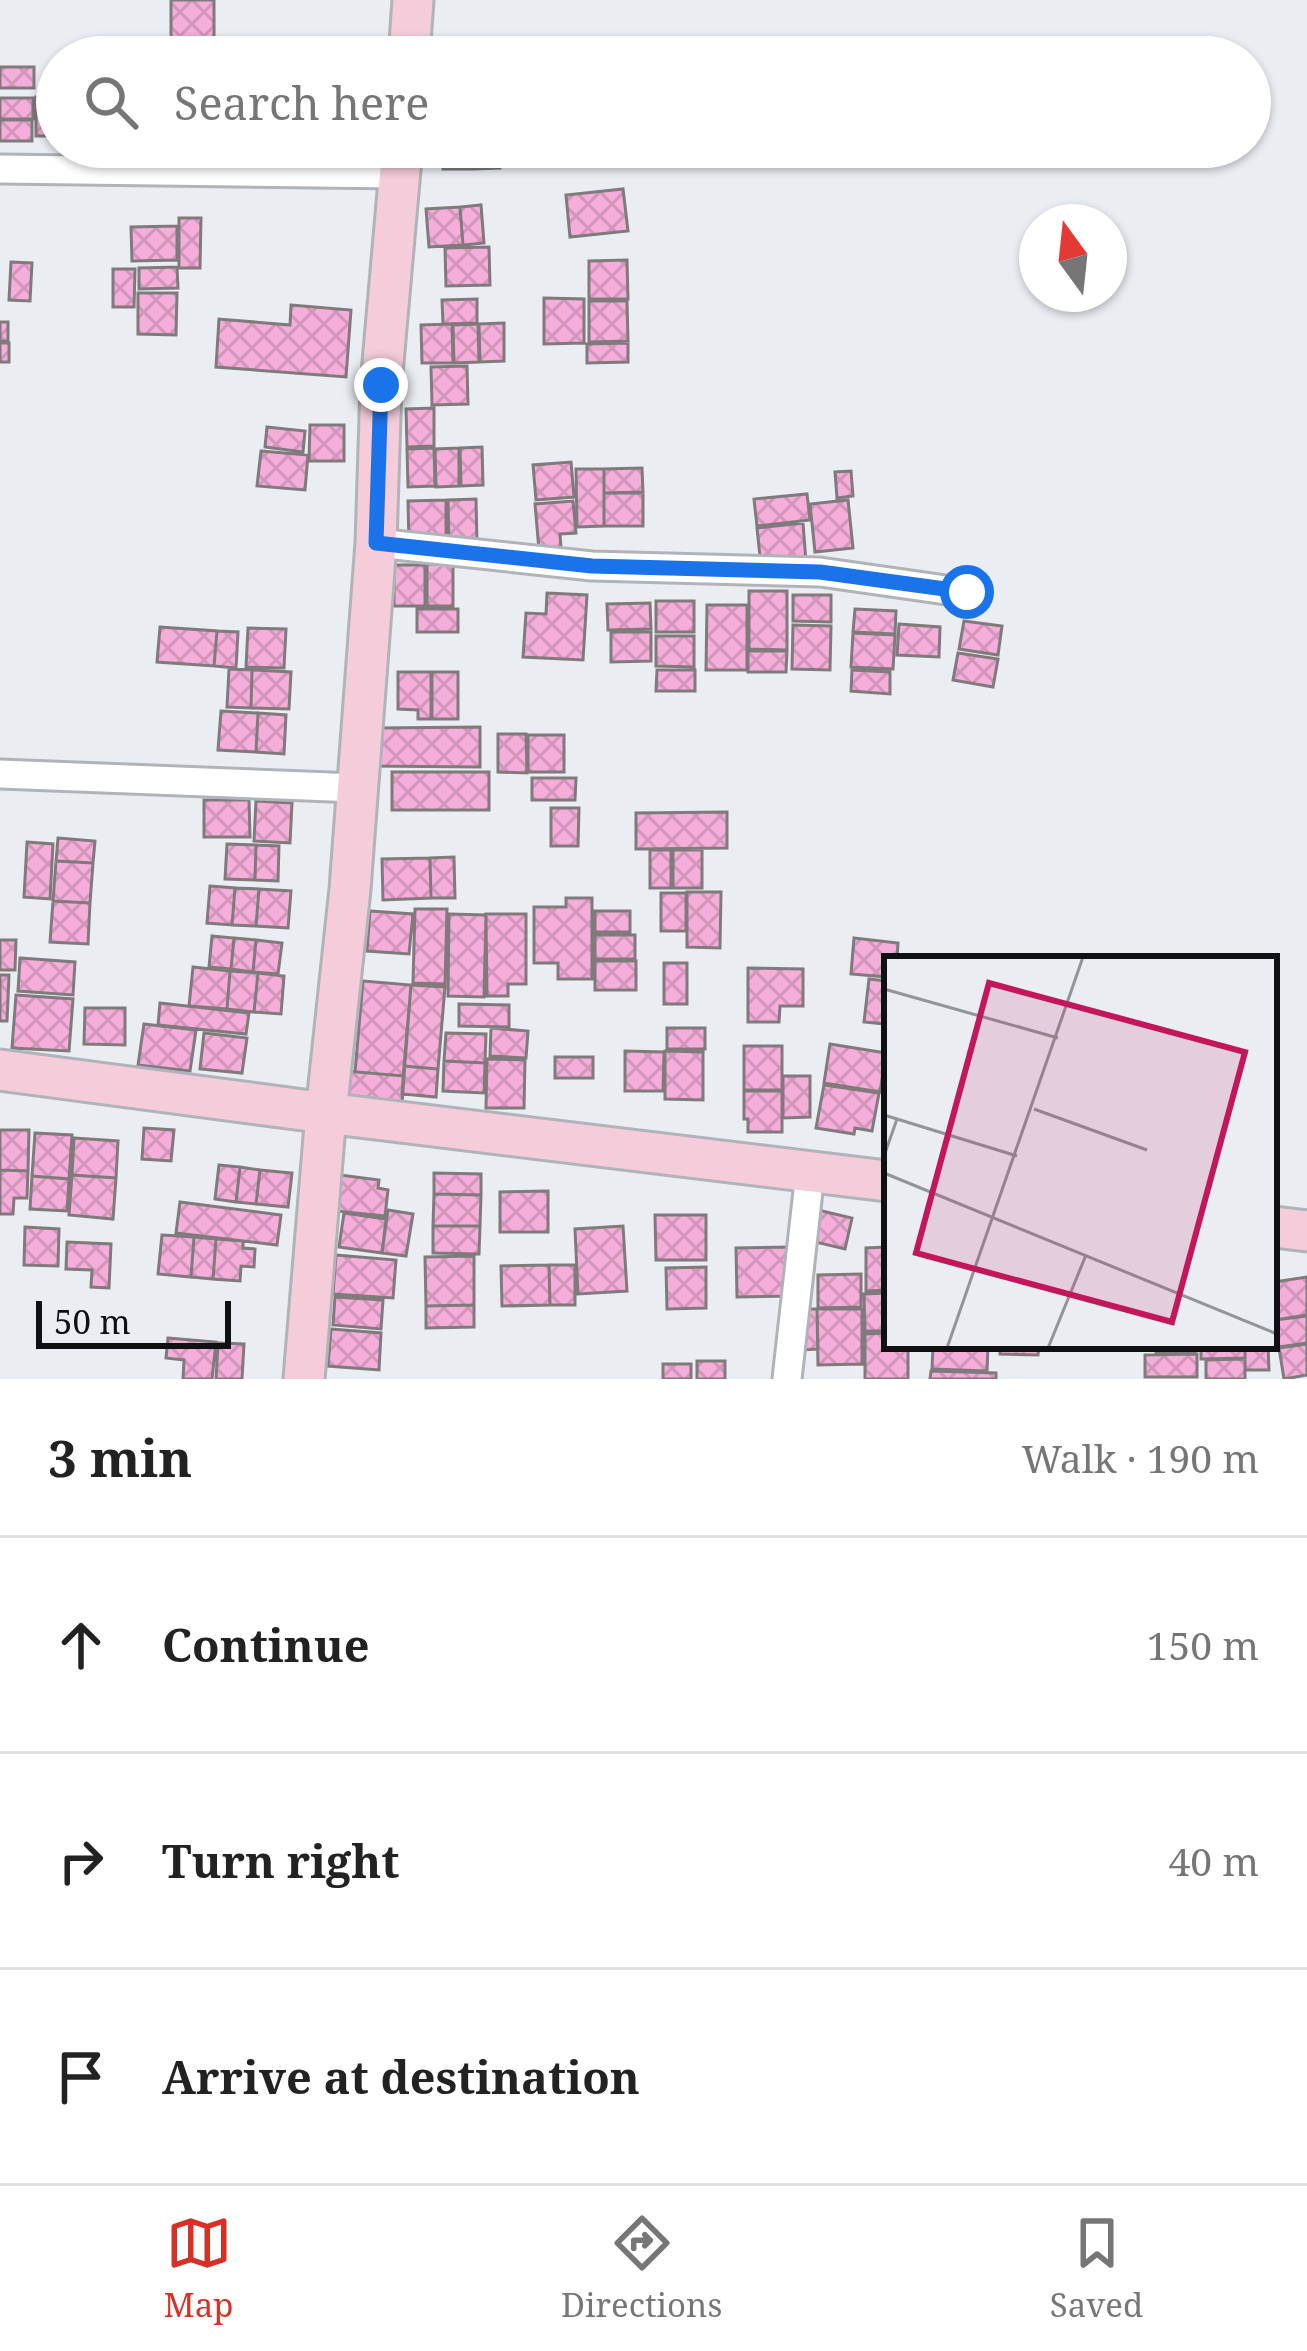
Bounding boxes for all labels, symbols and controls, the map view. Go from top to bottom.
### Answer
search box [36,36,1271,168]
icon: search [78,69,144,135]
text: Search here [174,72,429,133]
north arrow [1019,204,1127,312]
route end [354,358,408,412]
route start [940,565,994,619]
inset map [884,956,1277,1349]
scale bar [36,1295,231,1348]
text: 50 m [54,1299,131,1344]
text: 3 min [48,1422,192,1492]
text: Walk · 190 m [1022,1431,1259,1484]
icon: ahead [48,1612,114,1678]
text: Continue [162,1614,370,1675]
text: 150 m [1147,1618,1259,1671]
icon: right [48,1828,114,1894]
text: Turn right [162,1830,399,1891]
text: 40 m [1168,1834,1259,1887]
icon: arrive [48,2044,114,2110]
text: Arrive at destination [162,2046,640,2107]
tab: Map [164,2210,234,2327]
tab: Directions [561,2210,722,2327]
tab: Saved [1050,2210,1143,2327]

